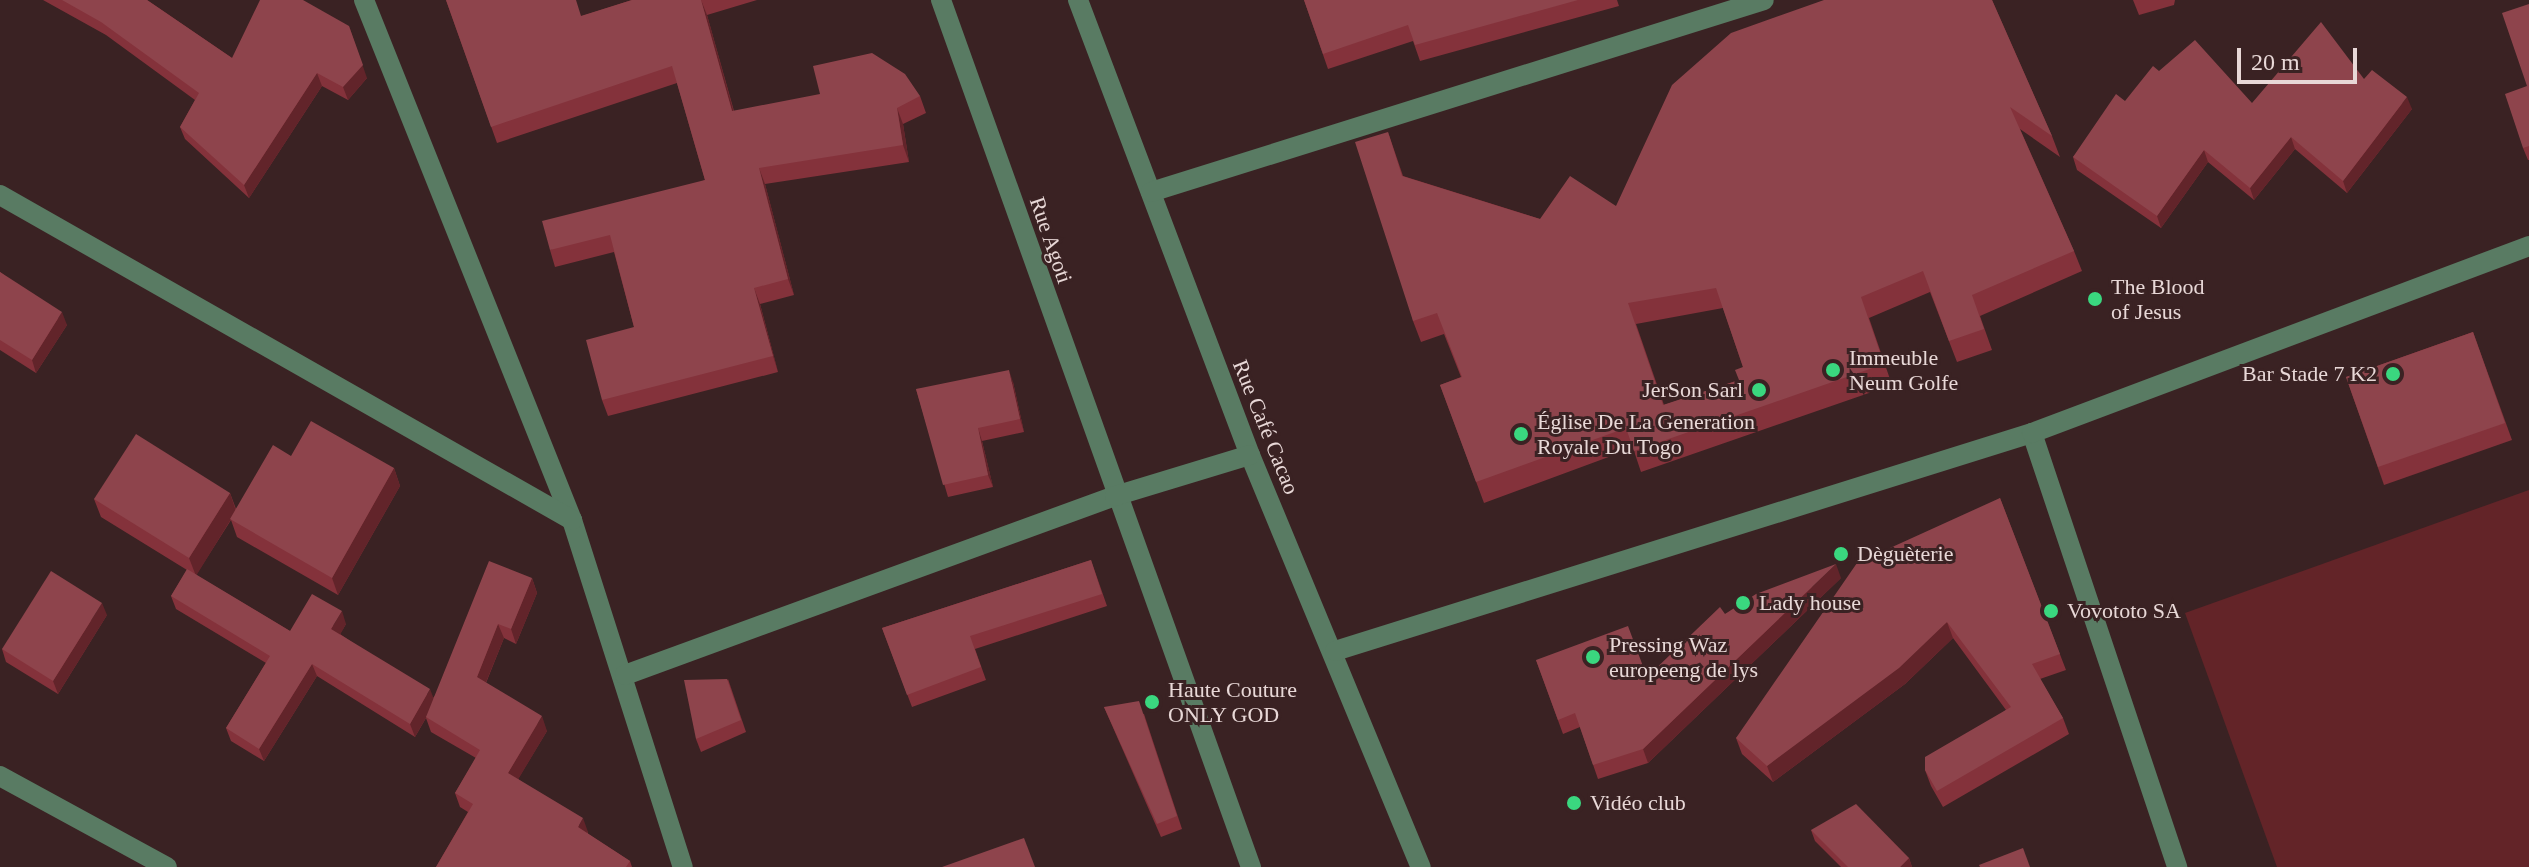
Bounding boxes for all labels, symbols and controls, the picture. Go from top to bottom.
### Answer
scale bar [2241,32,2361,82]
text: 20 m [2251,49,2300,75]
street label: Rue Agoti [1024,193,1078,287]
place label: The Blood of Jesus [2111,273,2204,324]
marker: The Blood of Jesus [2086,290,2104,308]
place label: Immeuble Neum Golfe [1849,344,1958,396]
street label: Rue Café Cacao [1227,356,1305,498]
marker: Immeuble Neum Golfe [1824,361,1842,379]
place label: Bar Stade 7 K2 [2242,361,2377,387]
marker: Bar Stade 7 K2 [2384,365,2402,383]
place label: JerSon Sarl [1642,377,1743,403]
marker: JerSon Sarl [1750,381,1768,399]
place label: Église De La Generation Royale Du Togo [1537,408,1755,460]
marker: Église De La Generation Royale Du Togo [1512,425,1530,443]
place label: Dèguèterie [1857,541,1953,567]
marker: Dèguèterie [1832,545,1850,563]
place label: Lady house [1759,590,1861,616]
marker: Lady house [1734,594,1752,612]
place label: Vovototo SA [2067,598,2181,624]
marker: Vovototo SA [2042,602,2060,620]
place label: Pressing Waz europeeng de lys [1609,631,1758,682]
marker: Pressing Waz europeeng de lys [1584,648,1602,666]
place label: Haute Couture ONLY GOD [1168,676,1297,728]
marker: Haute Couture ONLY GOD [1143,693,1161,711]
place label: Vidéo club [1590,790,1686,816]
marker: Vidéo club [1565,794,1583,812]

